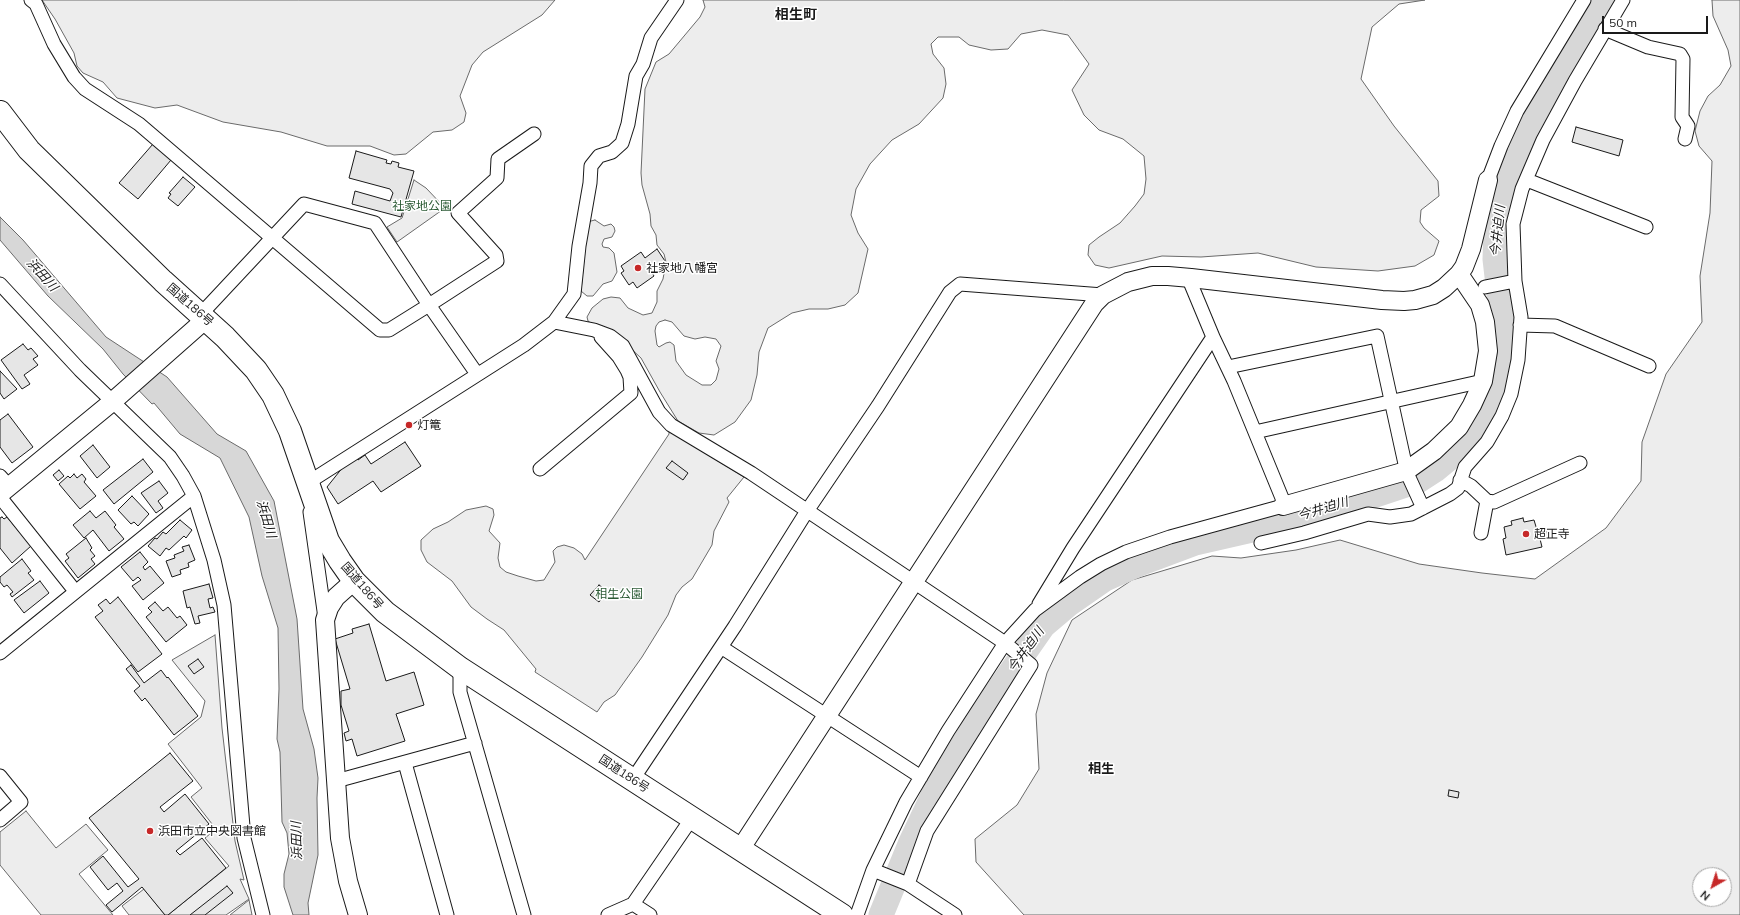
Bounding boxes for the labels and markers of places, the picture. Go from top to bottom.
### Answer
place label: 社家地八幡宮 [646,261,718,275]
marker: 社家地八幡宮 [633,263,643,273]
place label: 灯篭 [417,418,441,432]
marker: 灯篭 [404,420,414,430]
place label: 超正寺 [1534,527,1570,541]
marker: 超正寺 [1521,529,1531,539]
place label: 浜田市立中央図書館 [158,824,266,838]
marker: 浜田市立中央図書館 [145,826,155,836]

